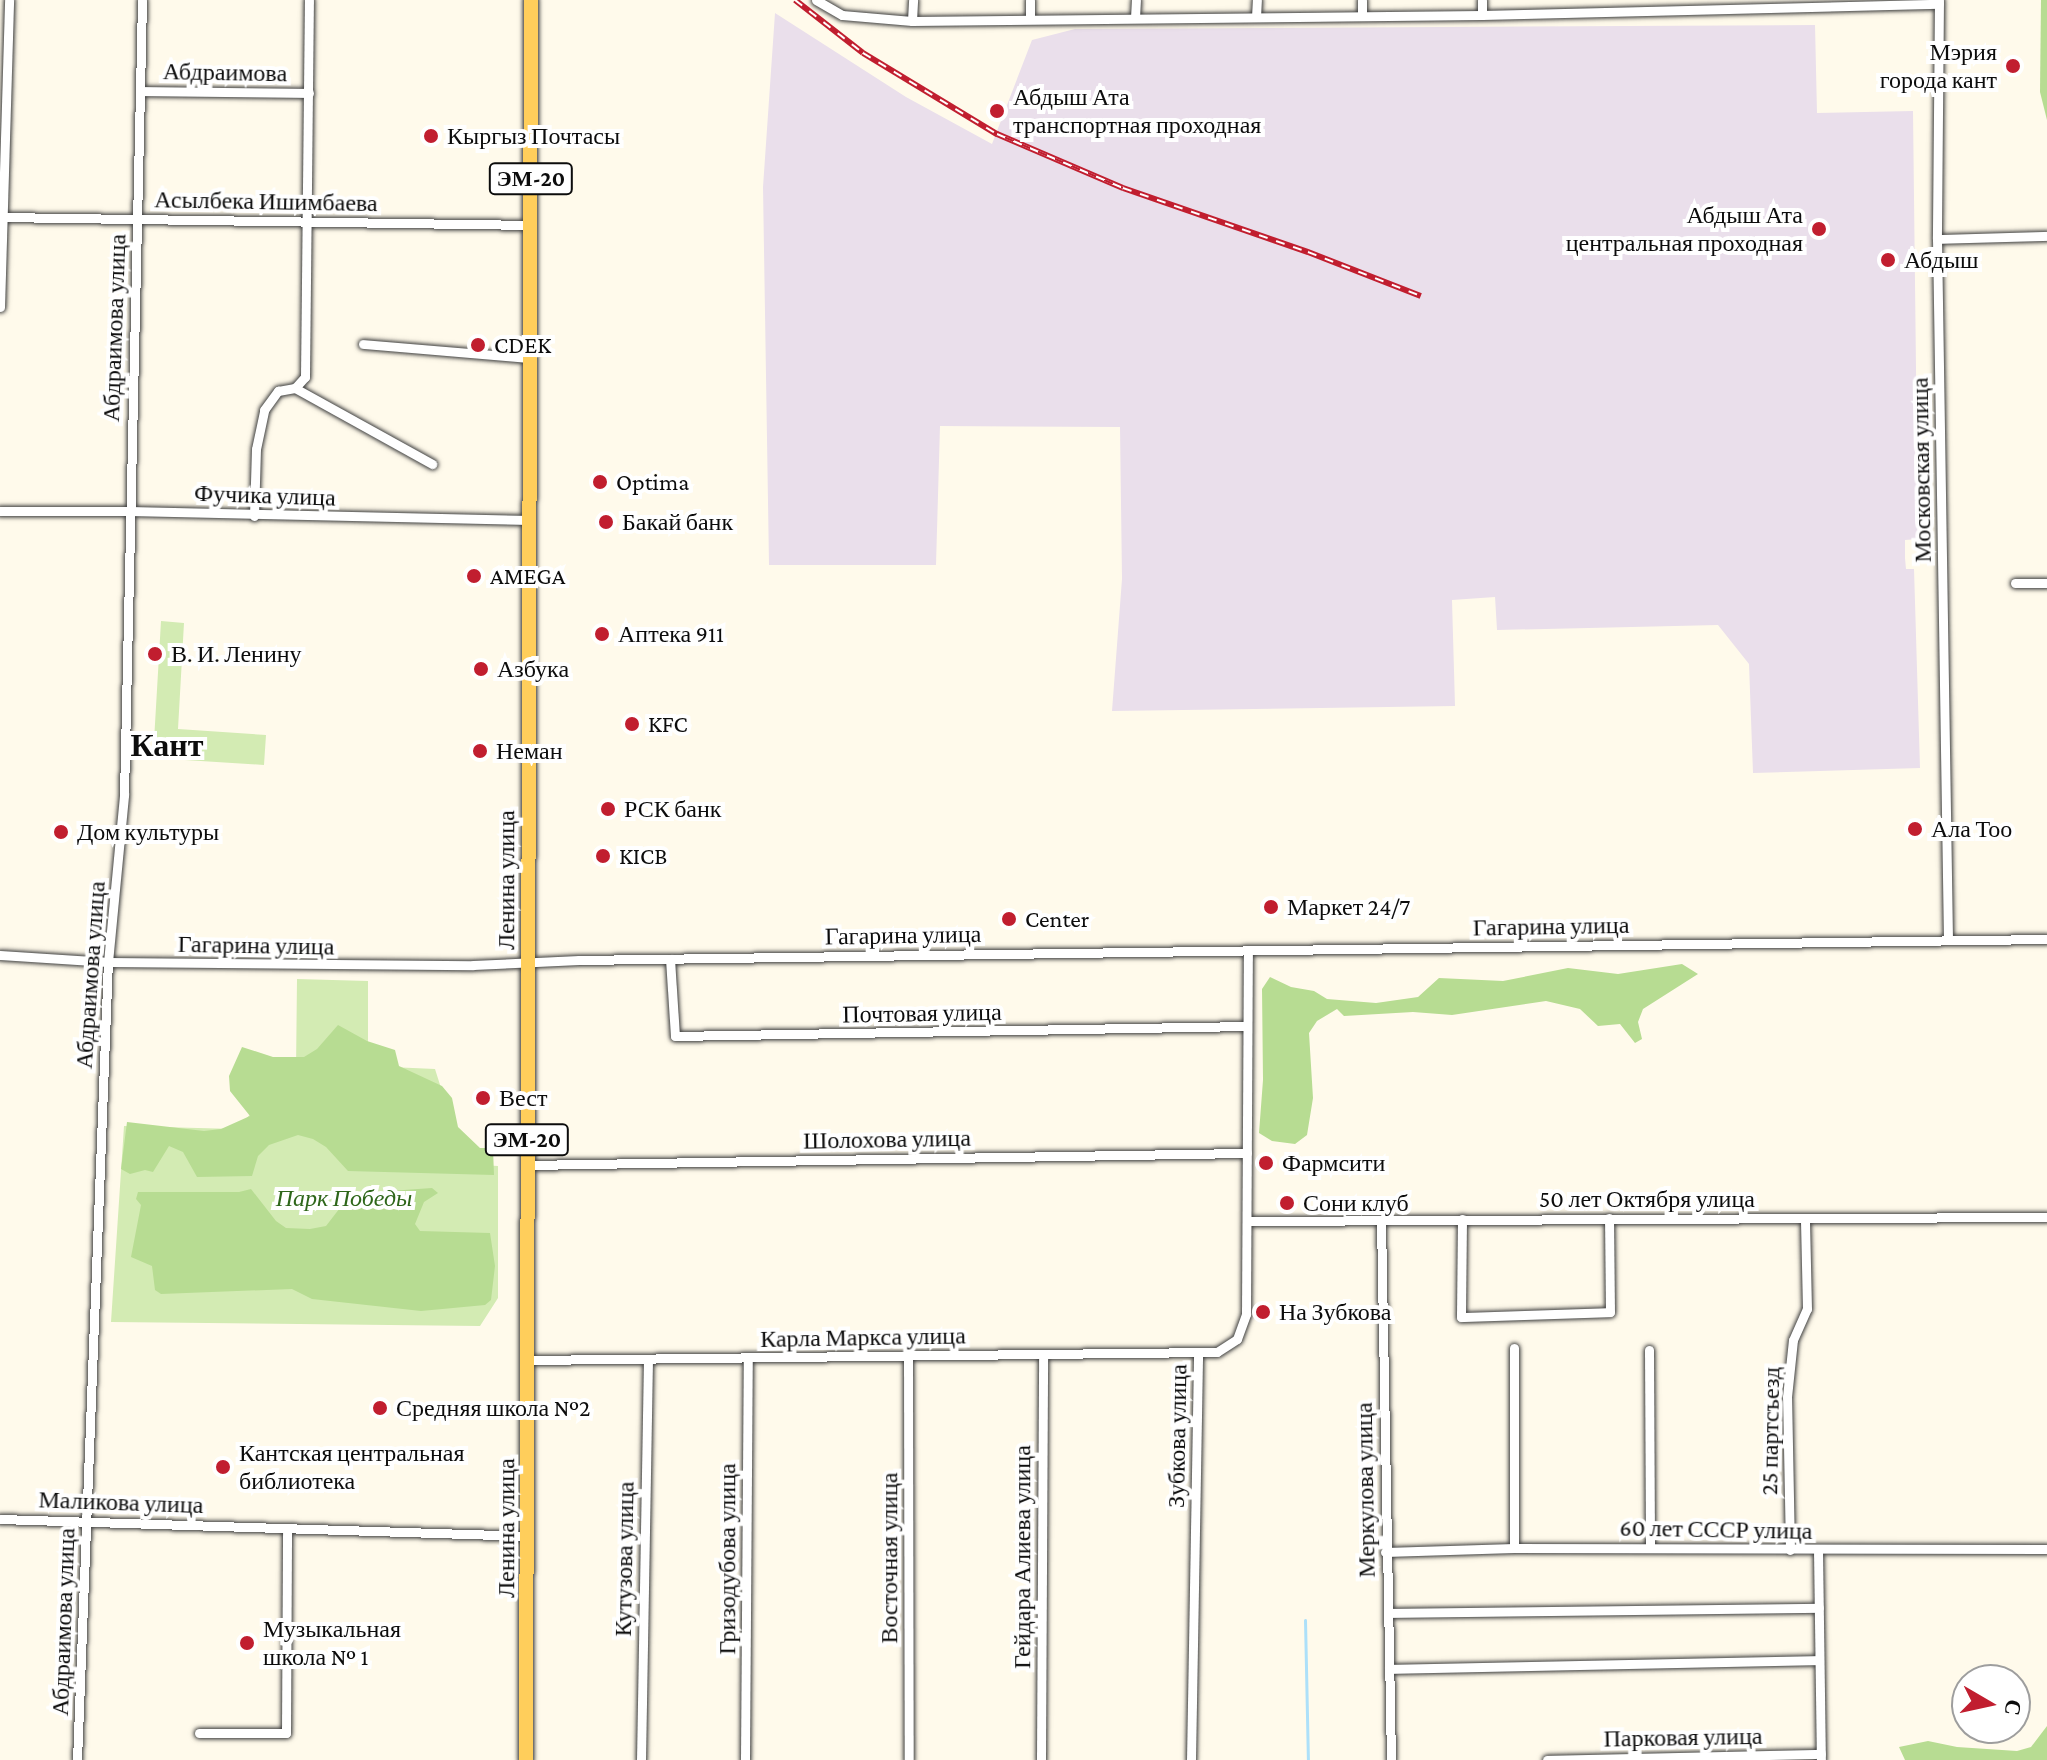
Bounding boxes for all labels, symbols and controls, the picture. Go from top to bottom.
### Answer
place label: Мэрия города кант [1880,38,1997,94]
street label: Абдраимова [163,57,287,87]
marker: Мэрия города кант [2004,57,2022,75]
place label: Абдыш Ата транспортная проходная [1013,83,1261,139]
marker: Абдыш Ата транспортная проходная [988,102,1006,120]
place label: Кыргыз Почтасы [447,122,620,150]
marker: Кыргыз Почтасы [422,127,440,145]
road number: ЭМ-20 [487,161,575,197]
street label: Асылбека Ишимбаева [154,185,378,217]
place label: Абдыш Ата центральная проходная [1566,201,1803,257]
marker: Абдыш Ата центральная проходная [1810,220,1828,238]
street label: Абдраимова улица [96,234,132,422]
place label: Абдыш [1904,246,1979,274]
marker: Абдыш [1879,251,1897,269]
place label: CDEK [494,331,551,359]
marker: CDEK [469,336,487,354]
street label: Московская улица [1905,377,1937,563]
place label: Optima [616,468,689,496]
marker: Optima [591,473,609,491]
street label: Фучика улица [194,478,336,512]
place label: Бакай банк [622,508,733,536]
marker: Бакай банк [597,513,615,531]
place label: AMEGA [490,562,565,590]
marker: AMEGA [465,567,483,585]
place label: Аптека 911 [618,620,724,648]
marker: Аптека 911 [593,625,611,643]
place label: В. И. Ленину [171,640,302,668]
marker: В. И. Ленину [146,645,164,663]
place label: Азбука [497,655,569,683]
marker: Азбука [472,660,490,678]
place label: KFC [648,710,688,738]
marker: KFC [623,715,641,733]
district label: Кант [131,726,203,764]
place label: Неман [496,737,563,765]
marker: Неман [471,742,489,760]
place label: РСК банк [624,795,722,823]
marker: РСК банк [599,800,617,818]
street label: Ленина улица [492,810,520,950]
place label: Ала Тоо [1931,815,2012,843]
place label: Дом культуры [77,818,219,846]
marker: Ала Тоо [1906,820,1924,838]
marker: Дом культуры [52,823,70,841]
place label: KICB [619,842,667,870]
marker: KICB [594,847,612,865]
street label: Абдраимова улица [69,880,111,1070]
place label: Маркет 24/7 [1287,893,1410,921]
marker: Маркет 24/7 [1262,898,1280,916]
place label: Center [1025,905,1089,933]
marker: Center [1000,910,1018,928]
street label: Гагарина улица [1472,910,1630,942]
street label: Гагарина улица [824,919,982,951]
street label: Гагарина улица [177,929,335,961]
street label: Почтовая улица [842,997,1002,1029]
place label: Вест [499,1084,547,1112]
marker: Вест [474,1089,492,1107]
road number: ЭМ-20 [483,1122,571,1158]
street label: Шолохова улица [803,1123,971,1155]
place label: Фармсити [1282,1149,1385,1177]
marker: Фармсити [1257,1154,1275,1172]
park label: Парк Победы [276,1184,412,1212]
street label: 50 лет Октября улица [1539,1185,1755,1213]
place label: Сони клуб [1303,1189,1409,1217]
marker: Сони клуб [1278,1194,1296,1212]
place label: На Зубкова [1279,1298,1392,1326]
marker: На Зубкова [1254,1303,1272,1321]
street label: Карла Маркса улица [760,1321,966,1353]
street label: Зубкова улица [1161,1364,1193,1508]
street label: 25 партсъезд [1754,1367,1786,1495]
place label: Средняя школа №2 [396,1394,590,1422]
marker: Средняя школа №2 [371,1399,389,1417]
street label: Меркулова улица [1349,1402,1381,1578]
place label: Кантская центральная библиотека [239,1439,465,1495]
street label: Гейдара Алиева улица [1008,1445,1036,1669]
marker: Кантская центральная библиотека [214,1458,232,1476]
street label: Ленина улица [492,1458,520,1598]
street label: Гризодубова улица [713,1463,741,1655]
street label: Восточная улица [875,1472,903,1644]
street label: Кутузова улица [608,1481,640,1637]
street label: Маликова улица [38,1485,204,1519]
street label: 60 лет СССР улица [1619,1513,1813,1545]
street label: Абдраимова улица [45,1528,81,1716]
place label: Музыкальная школа № 1 [263,1615,401,1671]
marker: Музыкальная школа № 1 [238,1634,256,1652]
north arrow [1951,1664,2031,1744]
text: С [2000,1698,2027,1717]
street label: Парковая улица [1603,1721,1763,1753]

